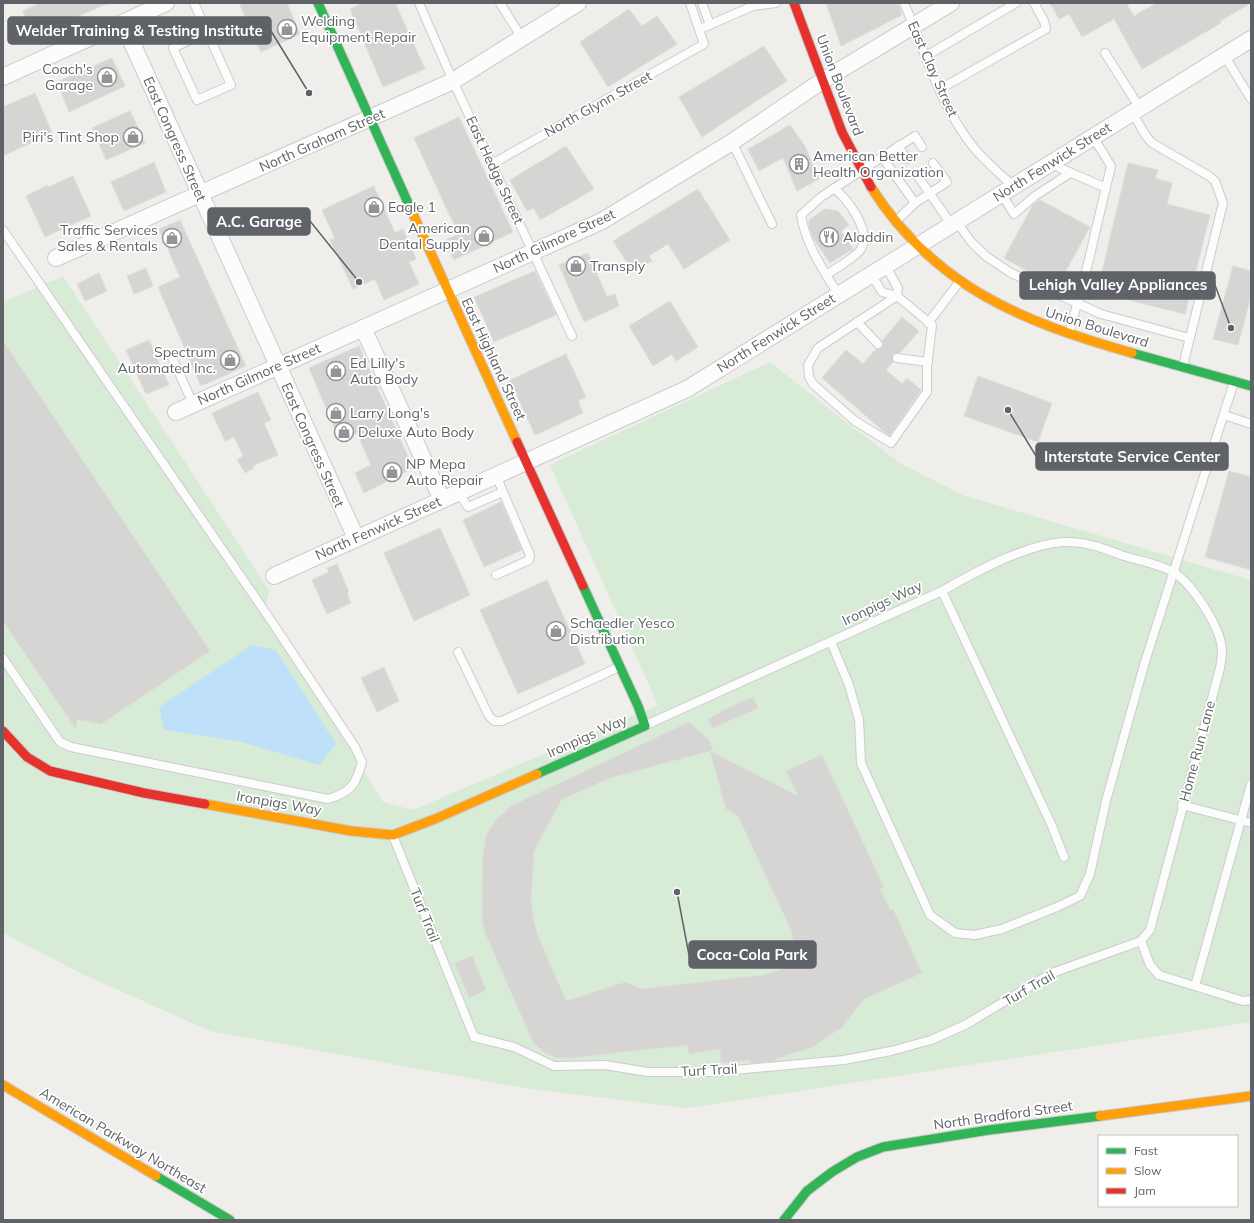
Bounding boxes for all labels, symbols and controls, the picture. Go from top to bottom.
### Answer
place label: Welding Equipment Repair [301,12,417,46]
callout: Welder Training & Testing Institute [8,17,271,44]
shop icon: Welding Equipment Repair [276,18,298,40]
street label: East Clay Street [904,18,962,120]
text: Welder Training & Testing Institute [15,21,263,40]
street label: Union Boulevard [812,32,868,138]
place label: Coach's Garage [42,60,93,94]
shop icon: Coach's Garage [96,66,118,88]
street label: North Glynn Street [541,67,655,141]
street label: East Congress Street [139,74,211,204]
street label: North Graham Street [256,104,388,176]
street label: East Hedge Street [462,113,528,227]
street label: North Fenwick Street [990,118,1115,206]
shop icon: Piri's Tint Shop [122,126,144,148]
place label: Piri's Tint Shop [23,128,119,146]
place label: American Better Health Organization [813,147,944,181]
building icon: American Better Health Organization [788,153,810,175]
shop icon: Eagle 1 [363,196,385,218]
place label: Eagle 1 [388,198,436,216]
street label: North Gilmore Street [490,205,618,277]
callout: A.C. Garage [208,208,310,235]
text: A.C. Garage [216,212,302,231]
place label: American Dental Supply [379,219,471,253]
place label: Traffic Services Sales & Rentals [57,221,158,255]
shop icon: American Dental Supply [473,225,495,247]
restaurant icon: Aladdin [818,226,840,248]
shop icon: Traffic Services Sales & Rentals [161,227,183,249]
place label: Aladdin [843,228,893,246]
shop icon: Transply [565,255,587,277]
place label: Transply [590,257,646,275]
callout: Lehigh Valley Appliances [1020,272,1215,299]
text: Lehigh Valley Appliances [1029,275,1207,294]
street label: North Fenwick Street [714,289,839,377]
street label: East Highland Street [458,295,530,423]
street label: Union Boulevard [1043,303,1151,351]
street label: North Gilmore Street [195,339,323,409]
place label: Spectrum Automated Inc. [118,343,216,377]
shop icon: Spectrum Automated Inc. [219,349,241,371]
place label: Ed Lilly's Auto Body [350,354,419,388]
shop icon: Ed Lilly's Auto Body [325,360,347,382]
street label: East Congress Street [277,380,349,510]
shop icon: Larry Long's [325,402,347,424]
place label: Larry Long's [350,404,430,422]
shop icon: Deluxe Auto Body [333,421,355,443]
place label: Deluxe Auto Body [358,423,475,441]
callout: Interstate Service Center [1036,443,1228,470]
text: Interstate Service Center [1044,447,1220,466]
place label: NP Mepa Auto Repair [406,455,484,489]
shop icon: NP Mepa Auto Repair [381,461,403,483]
street label: North Fenwick Street [312,492,444,564]
street label: Ironpigs Way [839,576,925,629]
place label: Schaedler Yesco Distribution [570,614,675,648]
shop icon: Schaedler Yesco Distribution [545,620,567,642]
street label: Home Run Lane [1175,699,1219,803]
street label: Ironpigs Way [544,710,631,762]
street label: Ironpigs Way [235,787,324,819]
street label: Turf Trail [406,885,444,945]
callout: Coca-Cola Park [689,941,816,968]
text: Coca-Cola Park [696,945,808,964]
street label: Turf Trail [1000,966,1058,1010]
street label: Turf Trail [680,1060,738,1080]
street label: American Parkway Northeast [36,1083,210,1197]
street label: North Bradford Street [932,1096,1074,1134]
legend [1098,1135,1238,1207]
text: Fast [1134,1143,1158,1158]
text: Slow [1134,1163,1162,1178]
text: Jam [1134,1183,1156,1198]

